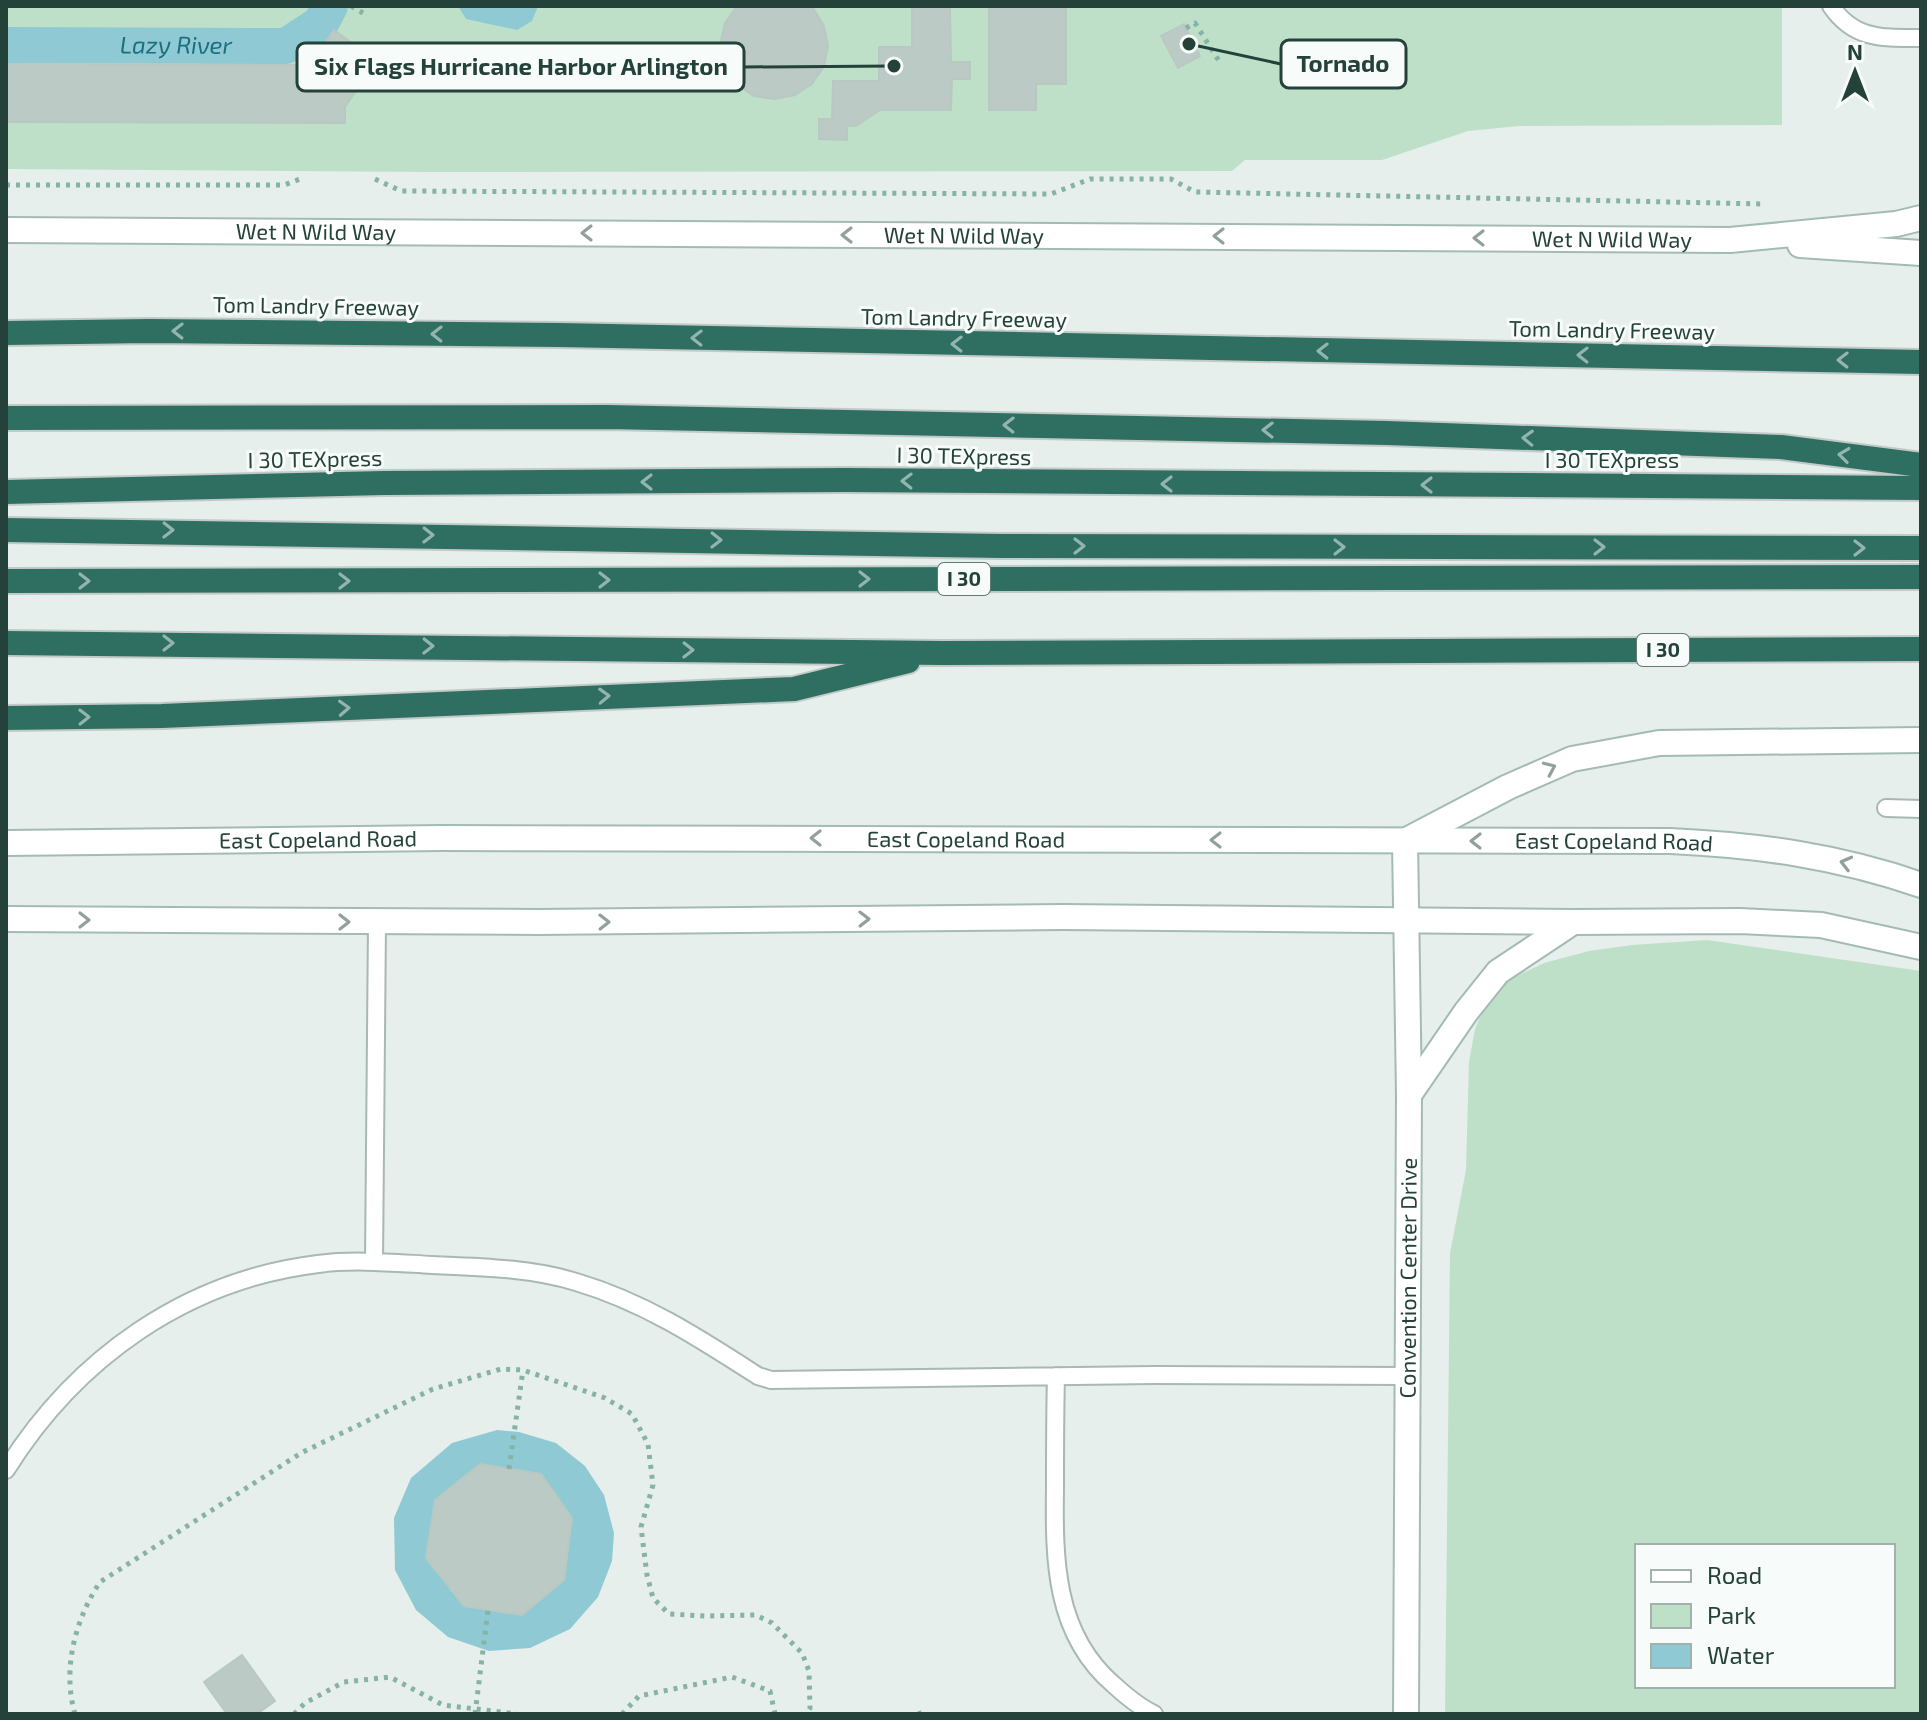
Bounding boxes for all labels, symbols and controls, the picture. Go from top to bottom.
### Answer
water label: Lazy River [120,29,233,59]
north arrow [1815,32,1895,112]
text: N [1847,38,1863,64]
callout: Tornado [1281,40,1406,88]
callout: Six Flags Hurricane Harbor Arlington [297,43,744,91]
text: Tornado [1296,48,1390,77]
text: Six Flags Hurricane Harbor Arlington [314,51,728,80]
street label: Wet N Wild Way [236,217,397,244]
street label: Wet N Wild Way [884,221,1045,248]
one-way arrow [580,224,593,242]
street label: Wet N Wild Way [1532,225,1692,252]
one-way arrow [840,226,853,243]
one-way arrow [1212,227,1225,245]
one-way arrow [1472,229,1485,247]
street label: Tom Landry Freeway [213,290,420,320]
street label: Tom Landry Freeway [861,302,1068,332]
street label: Tom Landry Freeway [1509,314,1716,344]
one-way arrow [171,322,184,340]
one-way arrow [430,325,443,343]
one-way arrow [690,329,703,347]
one-way arrow [950,335,963,352]
one-way arrow [1316,342,1329,359]
one-way arrow [1576,347,1589,364]
one-way arrow [1836,351,1849,369]
one-way arrow [1002,416,1015,434]
one-way arrow [1261,421,1274,439]
one-way arrow [1521,429,1534,446]
street label: I 30 TEXpress [897,441,1032,469]
street label: I 30 TEXpress [247,444,382,472]
street label: I 30 TEXpress [1545,446,1679,472]
one-way arrow [1837,447,1851,464]
one-way arrow [900,472,913,490]
one-way arrow [640,473,653,490]
one-way arrow [1160,475,1173,493]
one-way arrow [1420,476,1433,494]
one-way arrow [162,521,175,539]
one-way arrow [422,526,435,543]
one-way arrow [710,531,723,549]
one-way arrow [1073,537,1086,555]
one-way arrow [1333,538,1346,556]
one-way arrow [1593,538,1606,556]
one-way arrow [1853,539,1866,557]
road number: I 30 [938,563,990,595]
one-way arrow [858,570,871,588]
one-way arrow [598,571,611,589]
one-way arrow [78,572,91,590]
one-way arrow [338,572,351,590]
one-way arrow [162,634,175,652]
road number: I 30 [1637,634,1689,666]
one-way arrow [422,638,435,655]
one-way arrow [682,641,695,659]
one-way arrow [598,688,611,705]
one-way arrow [338,699,351,716]
one-way arrow [78,708,91,726]
one-way arrow [1542,762,1556,778]
street label: East Copeland Road [219,824,417,853]
street label: East Copeland Road [867,825,1065,852]
street label: East Copeland Road [1515,827,1714,856]
one-way arrow [809,829,822,847]
one-way arrow [1209,831,1222,849]
one-way arrow [1469,832,1482,850]
one-way arrow [1840,856,1854,873]
one-way arrow [858,910,871,928]
one-way arrow [78,911,91,929]
one-way arrow [338,913,351,931]
one-way arrow [598,913,611,931]
street label: Convention Center Drive [1394,1157,1421,1399]
legend [1635,1544,1895,1688]
text: Road [1707,1560,1762,1589]
text: Park [1707,1600,1756,1629]
text: Water [1707,1640,1775,1669]

